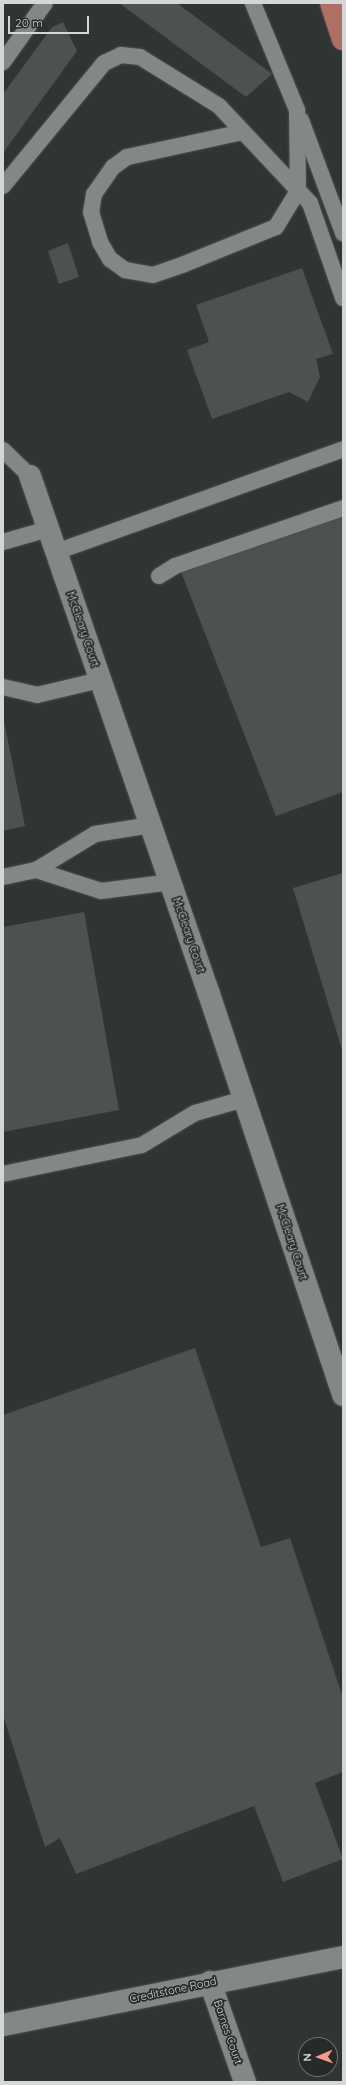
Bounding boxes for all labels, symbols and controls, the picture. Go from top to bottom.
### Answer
scale bar [10,8,91,34]
text: 20 m [15,15,43,30]
street label: McCleary Court [64,590,102,668]
street label: McCleary Court [170,896,208,974]
street label: McCleary Court [274,1202,310,1282]
street label: Creditstone Road [128,1974,218,2006]
street label: Barnes Court [211,1998,245,2066]
north arrow [298,2037,338,2077]
text: N [300,2053,314,2062]

